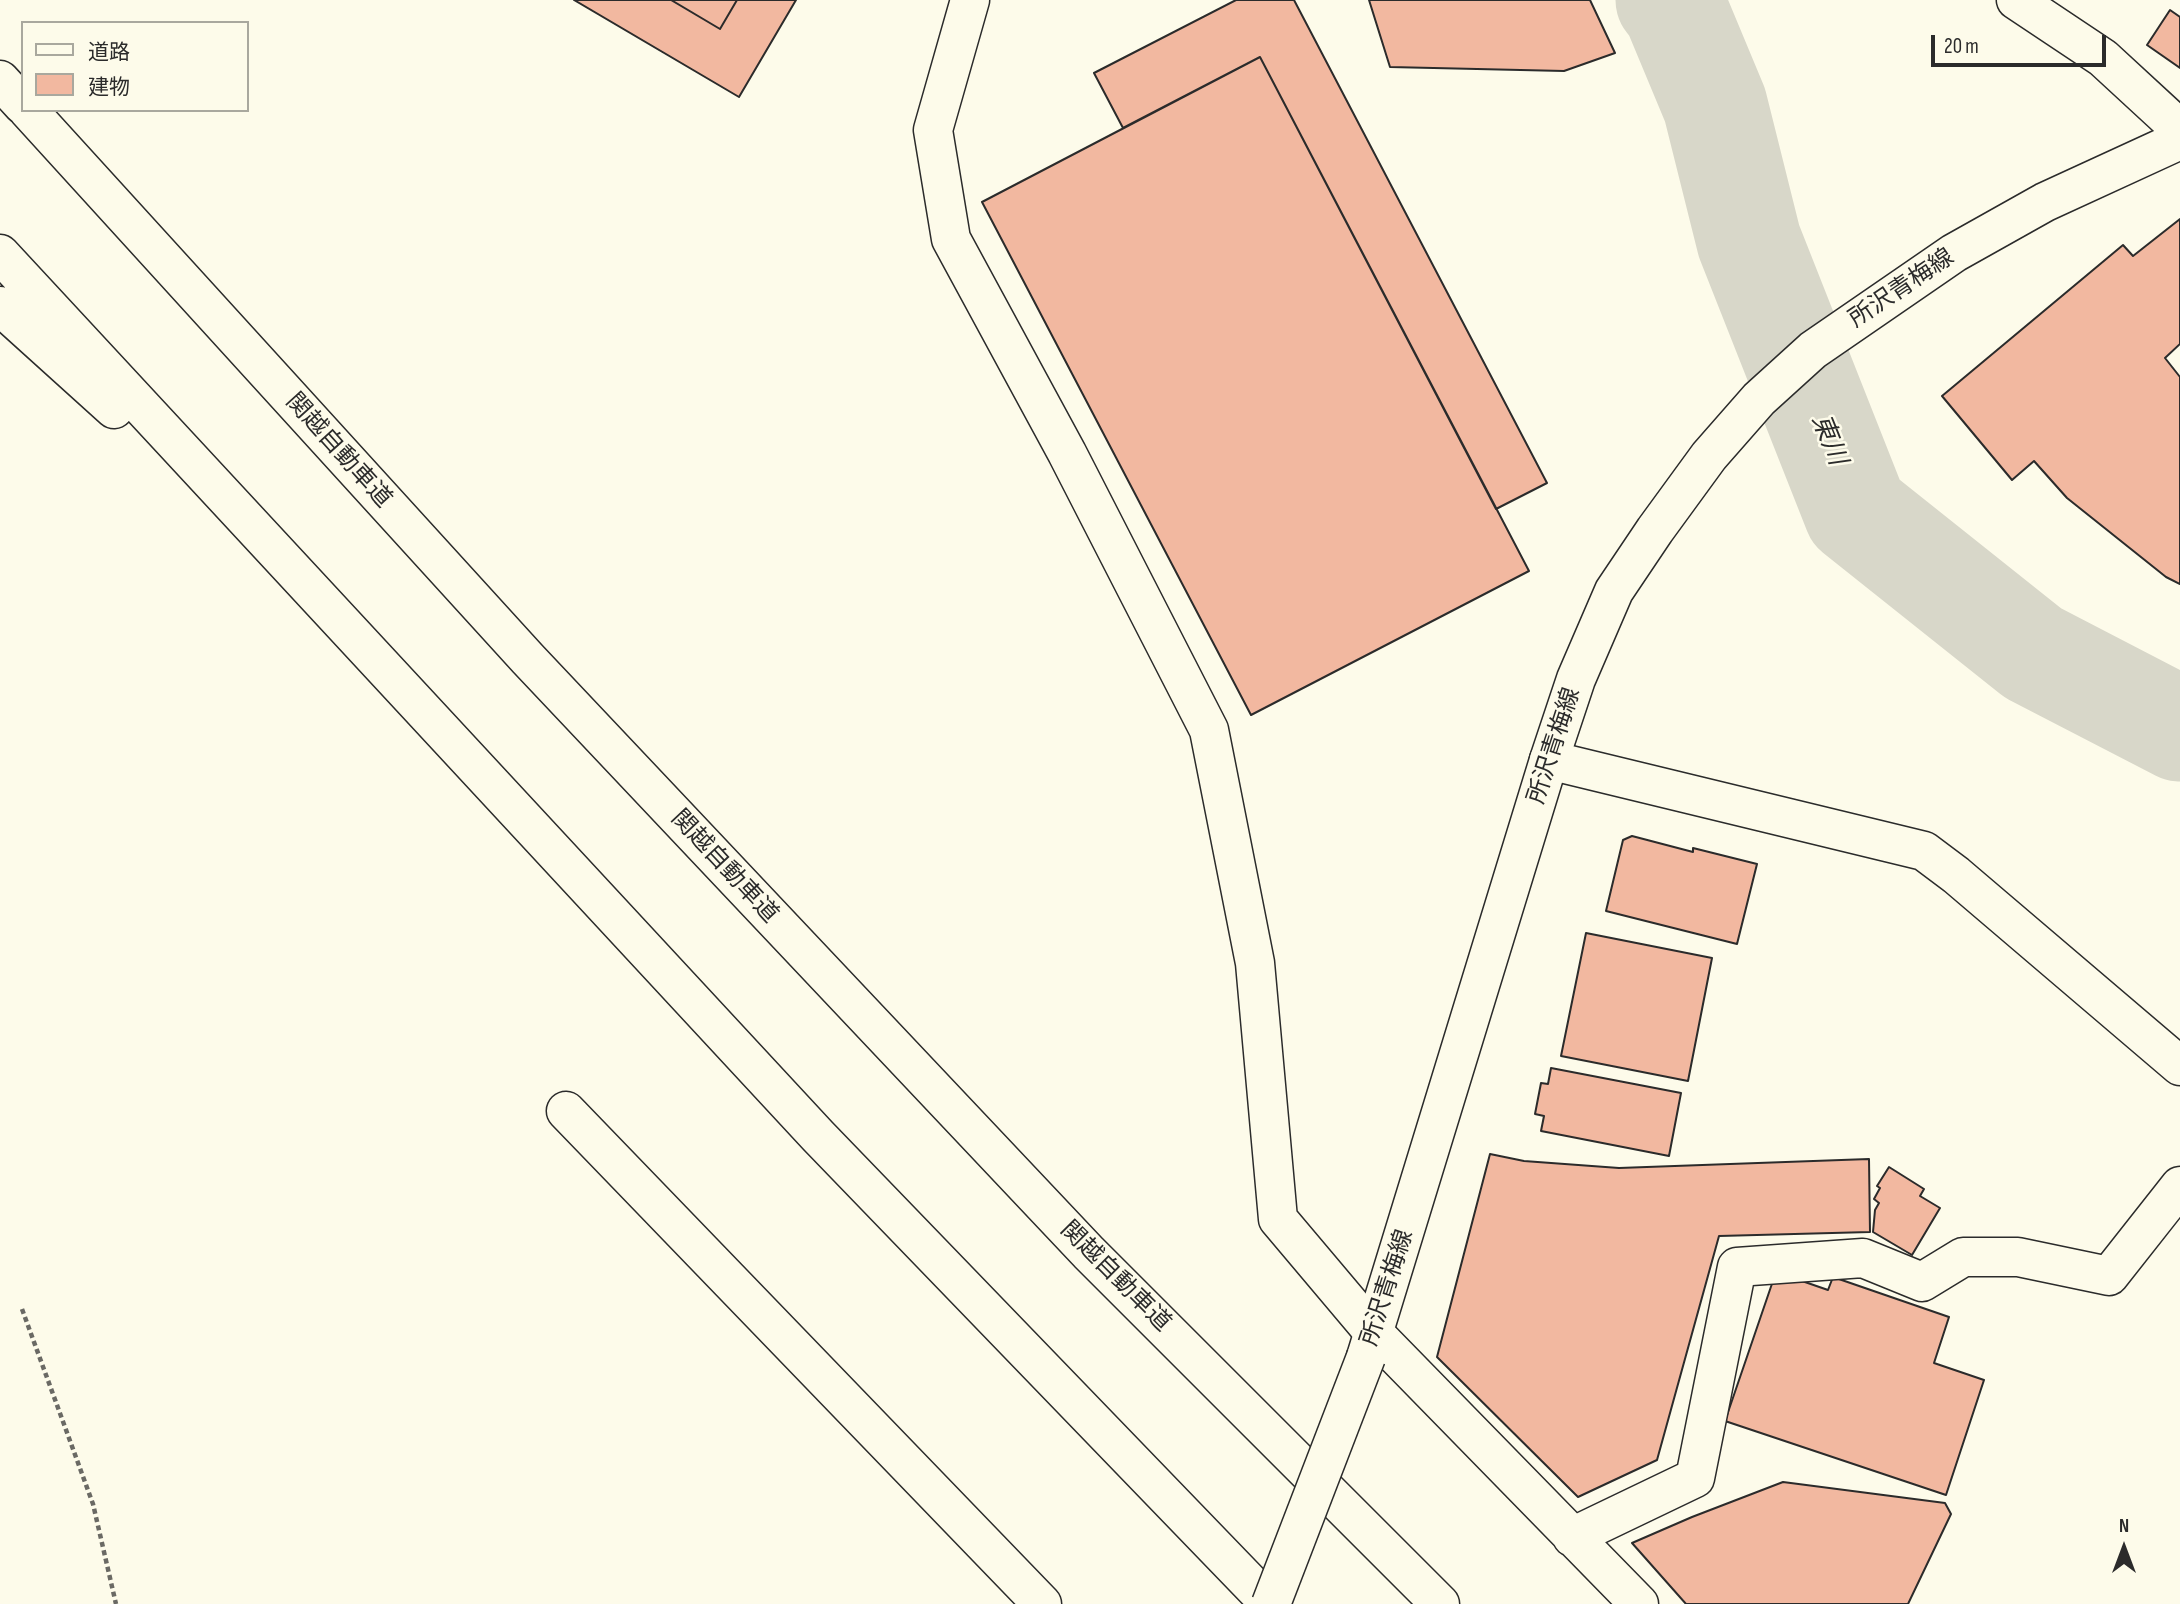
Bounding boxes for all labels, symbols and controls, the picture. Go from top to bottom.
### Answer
legend [21,21,248,112]
scale bar [1935,21,2110,65]
text: 20 m [1944,34,1979,59]
text: 道路 [88,40,130,65]
text: 建物 [88,75,130,100]
street label: 所沢青梅線 [1844,244,1960,334]
street label: 関越自動車道 [279,388,397,514]
water label: 東川 [1804,410,1852,470]
street label: 所沢青梅線 [1523,684,1587,808]
street label: 関越自動車道 [664,805,784,929]
street label: 関越自動車道 [1054,1216,1176,1338]
street label: 所沢青梅線 [1356,1226,1420,1350]
north arrow [2089,1513,2159,1583]
text: N [2119,1515,2129,1538]

